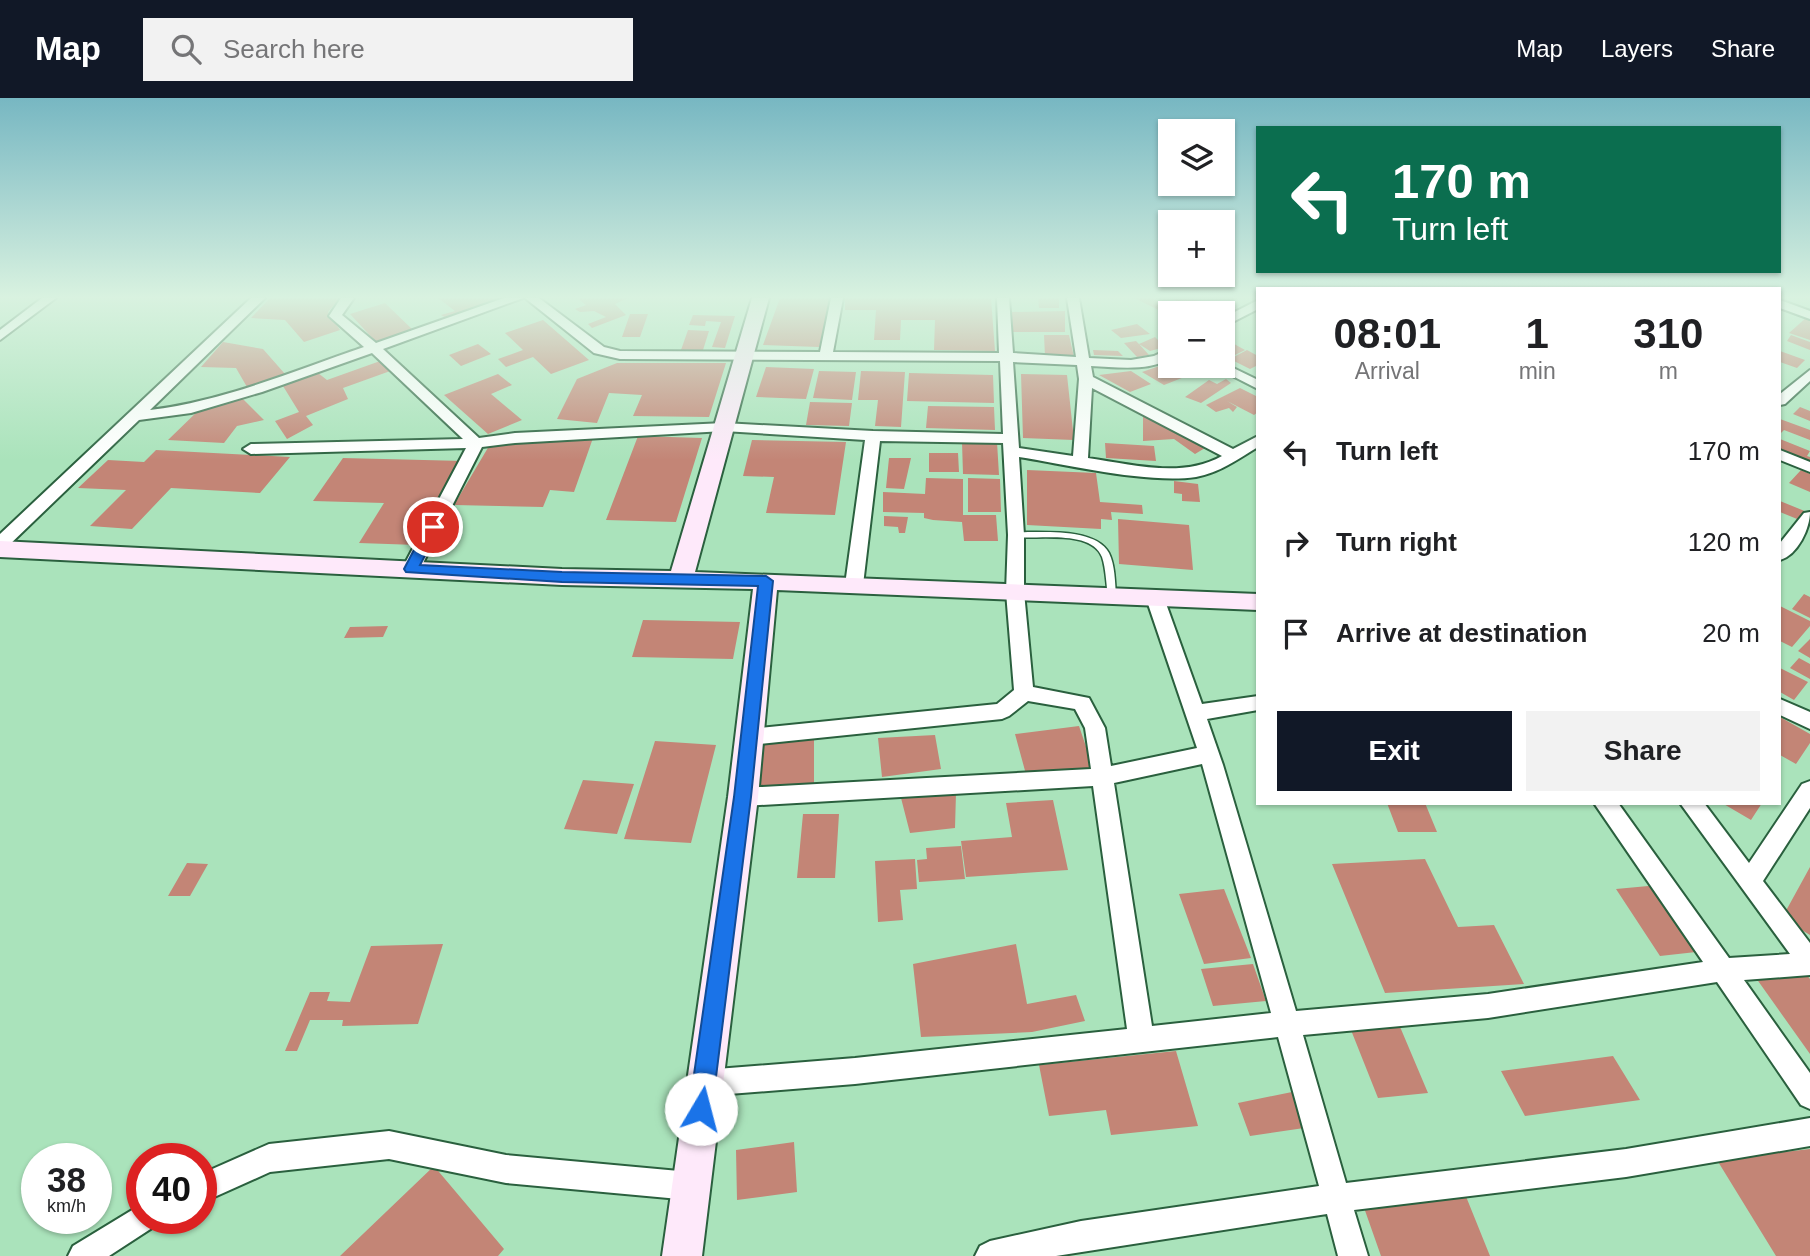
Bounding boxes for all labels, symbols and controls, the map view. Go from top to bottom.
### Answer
search box [143,18,633,81]
text: Map [35,30,101,67]
icon: search [167,30,205,68]
text: Search here [223,34,365,64]
text: Map [1516,35,1563,62]
text: Layers [1601,35,1673,62]
text: Share [1711,35,1775,62]
map controls [1158,119,1235,378]
button: layers [1158,119,1235,196]
icon: left [1277,154,1368,245]
text: 170 m [1392,154,1531,208]
button: + [1158,210,1235,287]
text: Turn left [1392,211,1508,247]
button: − [1158,301,1235,378]
text: 08:01 [1334,310,1441,357]
text: 1 [1525,310,1549,357]
text: 310 [1633,310,1703,357]
text: Arrival [1355,358,1420,384]
text: min [1519,358,1556,384]
text: m [1659,358,1678,384]
icon: left [1277,433,1315,471]
text: Turn left [1336,436,1438,466]
text: 170 m [1688,436,1760,466]
pin [403,497,463,557]
icon: arrive [414,508,452,546]
icon: right [1277,524,1315,562]
text: Turn right [1336,527,1457,557]
text: 120 m [1688,527,1760,557]
icon: arrive [1277,615,1315,653]
text: Arrive at destination [1336,618,1587,648]
text: 20 m [1702,618,1760,648]
button: Exit [1277,711,1512,791]
button: Share [1526,711,1760,791]
position arrow [664,1072,738,1146]
speed limit sign: 40 [126,1143,217,1234]
text: 38 [47,1160,86,1199]
text: km/h [47,1196,86,1216]

